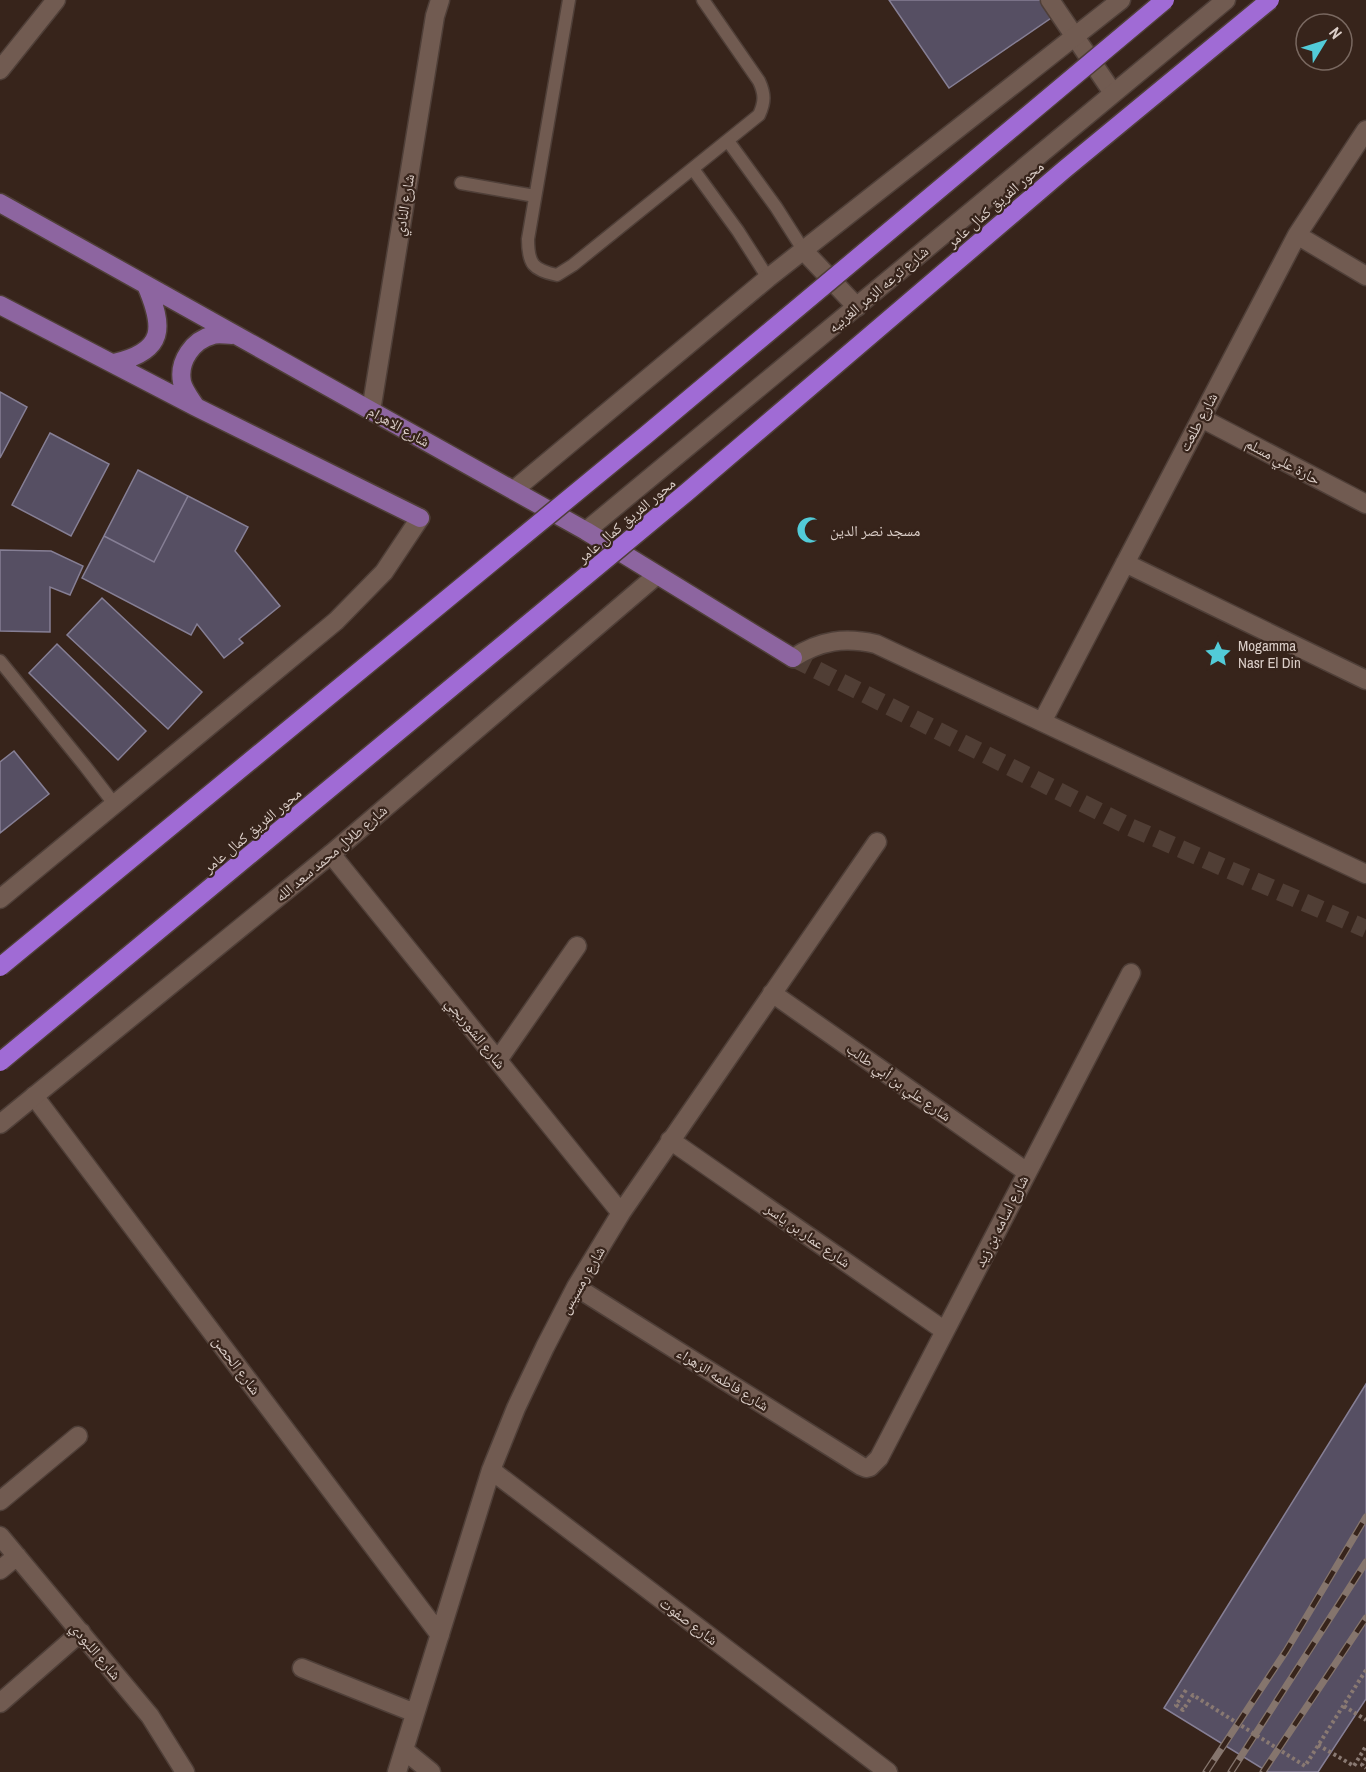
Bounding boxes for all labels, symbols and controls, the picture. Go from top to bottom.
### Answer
north arrow [1294,12,1354,72]
text: N [1324,22,1347,43]
street label: محور الفريق كمال عامر [941,156,1048,253]
street label: شارع النادي [389,172,421,238]
street label: شارع ترعه الزمر الغربيه [823,241,933,337]
street label: شارع طلعت [1174,389,1222,455]
street label: شارع الاهرام [364,400,434,452]
street label: حارة علي مسلم [1241,432,1325,491]
street label: محور الفريق كمال عامر [571,472,680,568]
mosque icon: مسجد نصر الدين [795,515,825,545]
place label: مسجد نصر الدين [830,520,921,541]
place label: Mogamma Nasr El Din [1238,635,1301,673]
place icon: Mogamma Nasr El Din [1203,639,1233,669]
street label: محور الفريق كمال عامر [197,782,306,878]
street label: شارع طلال محمد سعد الله [270,800,392,906]
street label: شارع الشوربجي [439,993,511,1074]
street label: شارع علي بن أبي طالب [841,1038,956,1128]
street label: شارع اسامه بن زيد [969,1171,1033,1271]
street label: شارع عمار بن ياسر [760,1197,855,1272]
street label: شارع رمسيس [554,1242,610,1318]
street label: شارع الحصن [208,1331,266,1399]
street label: شارع فاطمه الزهراء [673,1342,773,1416]
street label: شارع صفوت [655,1592,723,1650]
street label: شارع اللبودي [64,1618,126,1686]

